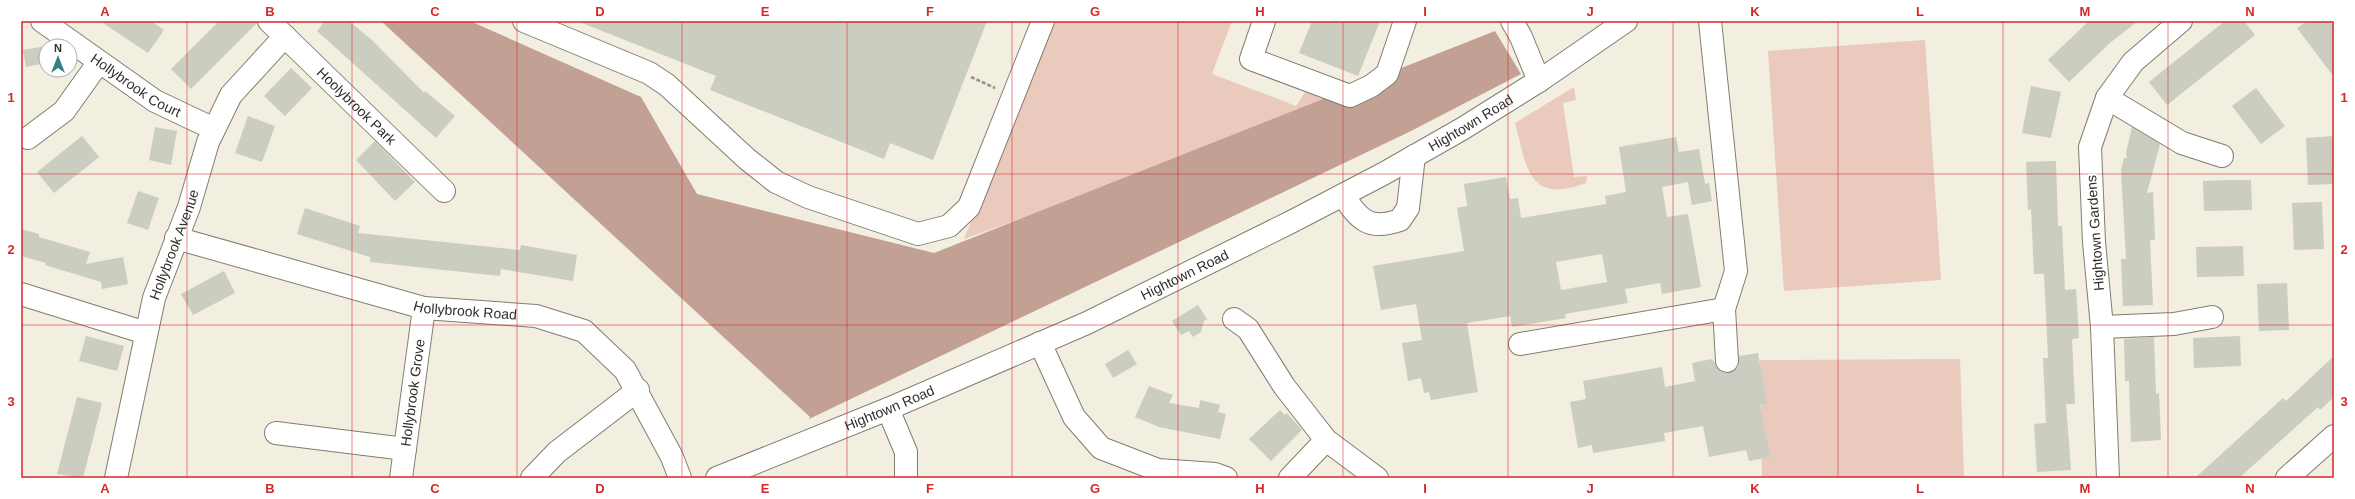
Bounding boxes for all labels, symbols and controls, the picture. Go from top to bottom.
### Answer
text: A [100,4,110,19]
text: B [265,4,275,19]
text: C [430,4,440,19]
text: D [595,4,605,19]
text: E [761,4,770,19]
text: F [926,4,934,19]
text: G [1090,4,1100,19]
text: H [1255,4,1265,19]
text: I [1423,4,1427,19]
text: J [1586,4,1594,19]
text: K [1750,4,1760,19]
text: L [1916,4,1924,19]
text: M [2080,4,2090,19]
text: N [2245,4,2255,19]
north arrow [38,38,78,78]
text: N [54,42,62,54]
street label: Hollybrook Court [88,50,184,120]
street label: Hoolybrook Park [314,64,400,149]
text: 1 [7,90,15,105]
text: 1 [2340,90,2348,105]
street label: Hightown Road [1426,91,1516,154]
street label: Hightown Gardens [2083,175,2107,291]
street label: Hollybrook Avenue [146,187,202,302]
text: 2 [7,242,15,257]
text: 2 [2340,242,2348,257]
street label: Hightown Road [1138,246,1231,303]
street label: Hollybrook Road [412,297,517,323]
street label: Hollybrook Grove [397,338,428,448]
street label: Hightown Road [842,382,937,434]
text: 3 [7,394,15,409]
text: 3 [2340,394,2348,409]
text: A [100,481,110,496]
text: B [265,481,275,496]
text: C [430,481,440,496]
text: D [595,481,605,496]
text: E [761,481,770,496]
text: F [926,481,934,496]
text: G [1090,481,1100,496]
text: H [1255,481,1265,496]
text: I [1423,481,1427,496]
text: J [1586,481,1594,496]
text: K [1750,481,1760,496]
text: L [1916,481,1924,496]
text: M [2080,481,2090,496]
text: N [2245,481,2255,496]

